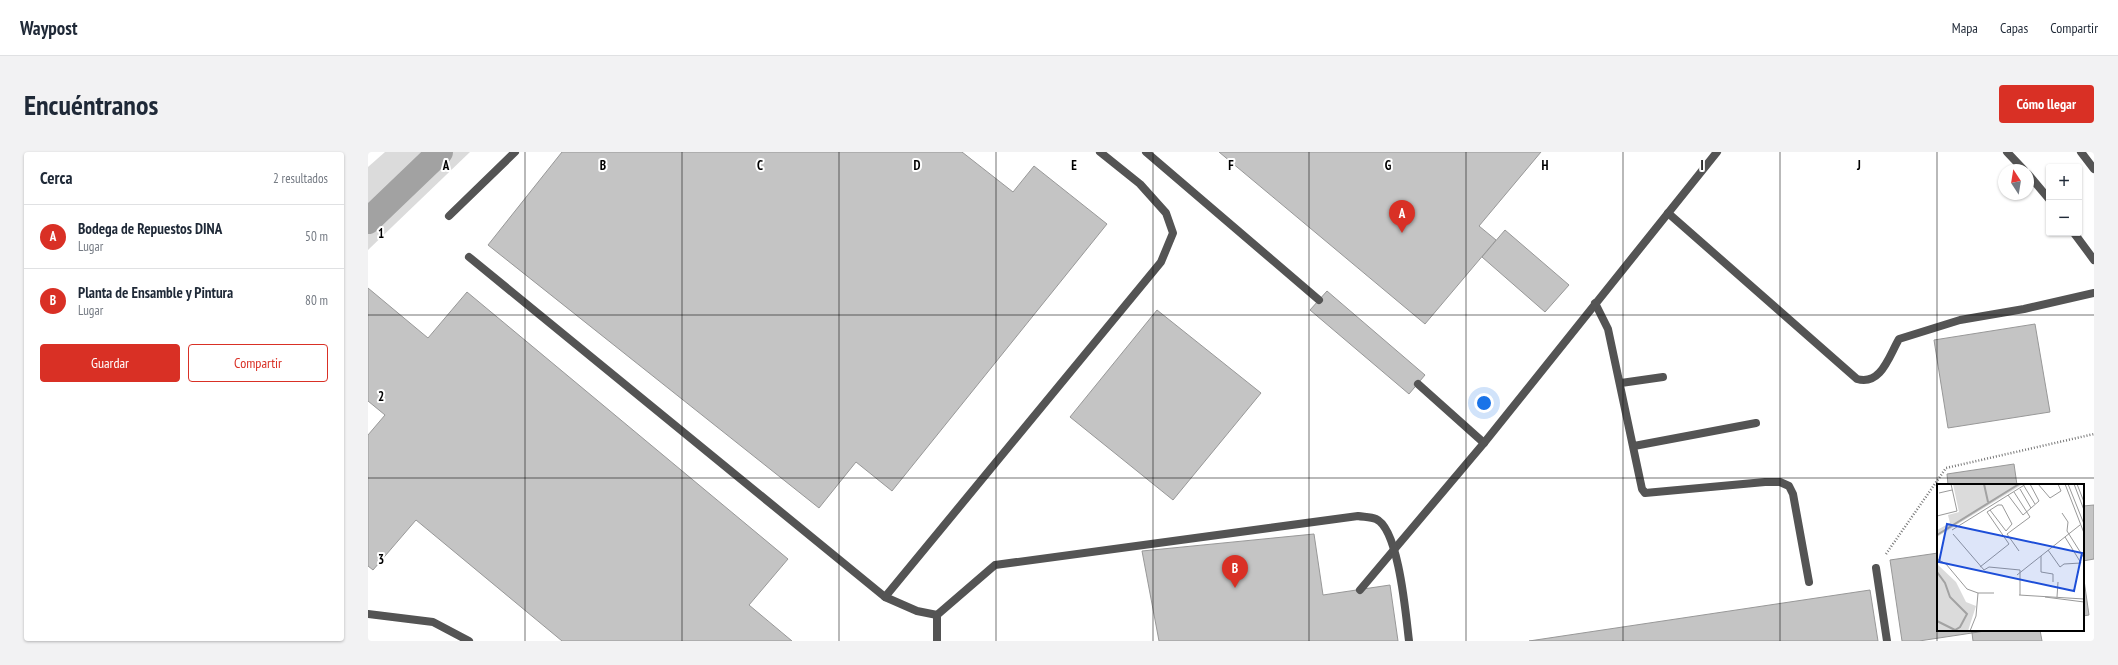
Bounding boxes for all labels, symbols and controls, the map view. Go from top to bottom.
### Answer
text: Waypost [20,16,77,40]
text: Mapa [1952,19,1978,37]
text: Capas [2000,19,2028,37]
text: Compartir [2050,19,2098,37]
button: Cómo llegar [1999,85,2094,123]
text: Encuéntranos [24,86,158,123]
text: A [442,157,450,174]
text: B [600,157,606,174]
text: C [757,157,763,174]
text: D [914,157,921,174]
text: E [1071,157,1077,174]
text: F [1228,157,1234,174]
text: G [1385,157,1392,174]
text: H [1542,157,1549,174]
text: I [1700,157,1704,174]
text: J [1856,157,1861,174]
north arrow [1998,164,2034,200]
map controls [2046,164,2082,236]
button: + [2046,164,2082,200]
text: Cerca [40,167,73,189]
text: 2 resultados [273,170,328,187]
pin: A [1389,200,1415,233]
button: − [2046,200,2082,236]
text: Bodega de Repuestos DINA [78,219,222,238]
text: 1 [378,225,384,242]
text: A [50,228,56,245]
text: 50 m [305,228,328,245]
text: Lugar [78,238,103,255]
text: Planta de Ensamble y Pintura [78,283,233,302]
text: B [50,292,56,309]
text: 80 m [305,292,328,309]
text: Lugar [78,302,103,319]
button: Guardar [40,344,180,382]
button: Compartir [188,344,328,382]
text: 2 [378,388,384,405]
your location [1474,393,1494,413]
inset map [1937,484,2084,631]
text: 3 [378,551,384,568]
pin: B [1222,555,1248,588]

